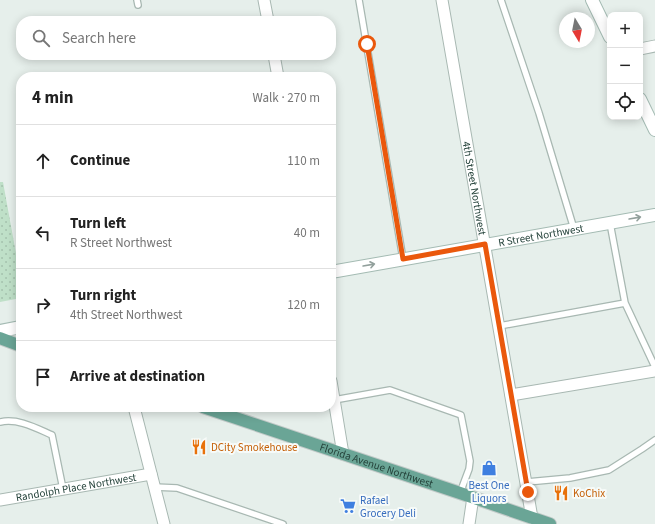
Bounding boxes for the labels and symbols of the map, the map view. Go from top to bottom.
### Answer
north arrow [559,12,595,48]
route start [358,35,376,53]
street label: 4th Street Northwest [459,140,490,237]
one-way arrow [628,214,641,222]
street label: R Street Northwest [497,220,585,250]
one-way arrow [362,261,375,269]
restaurant icon: DCity Smokehouse [190,438,208,456]
street label: Florida Avenue Northwest [318,439,436,491]
place label: DCity Smokehouse [211,440,298,455]
shop icon: Best One Liquors [480,459,498,477]
street label: Randolph Place Northwest [14,469,138,505]
place label: Best One Liquors [468,478,510,506]
route end [519,483,537,501]
restaurant icon: KoChix [552,484,570,502]
place label: KoChix [573,486,605,501]
place label: Rafael Grocery Deli [360,493,416,521]
supermarket icon: Rafael Grocery Deli [339,497,357,515]

